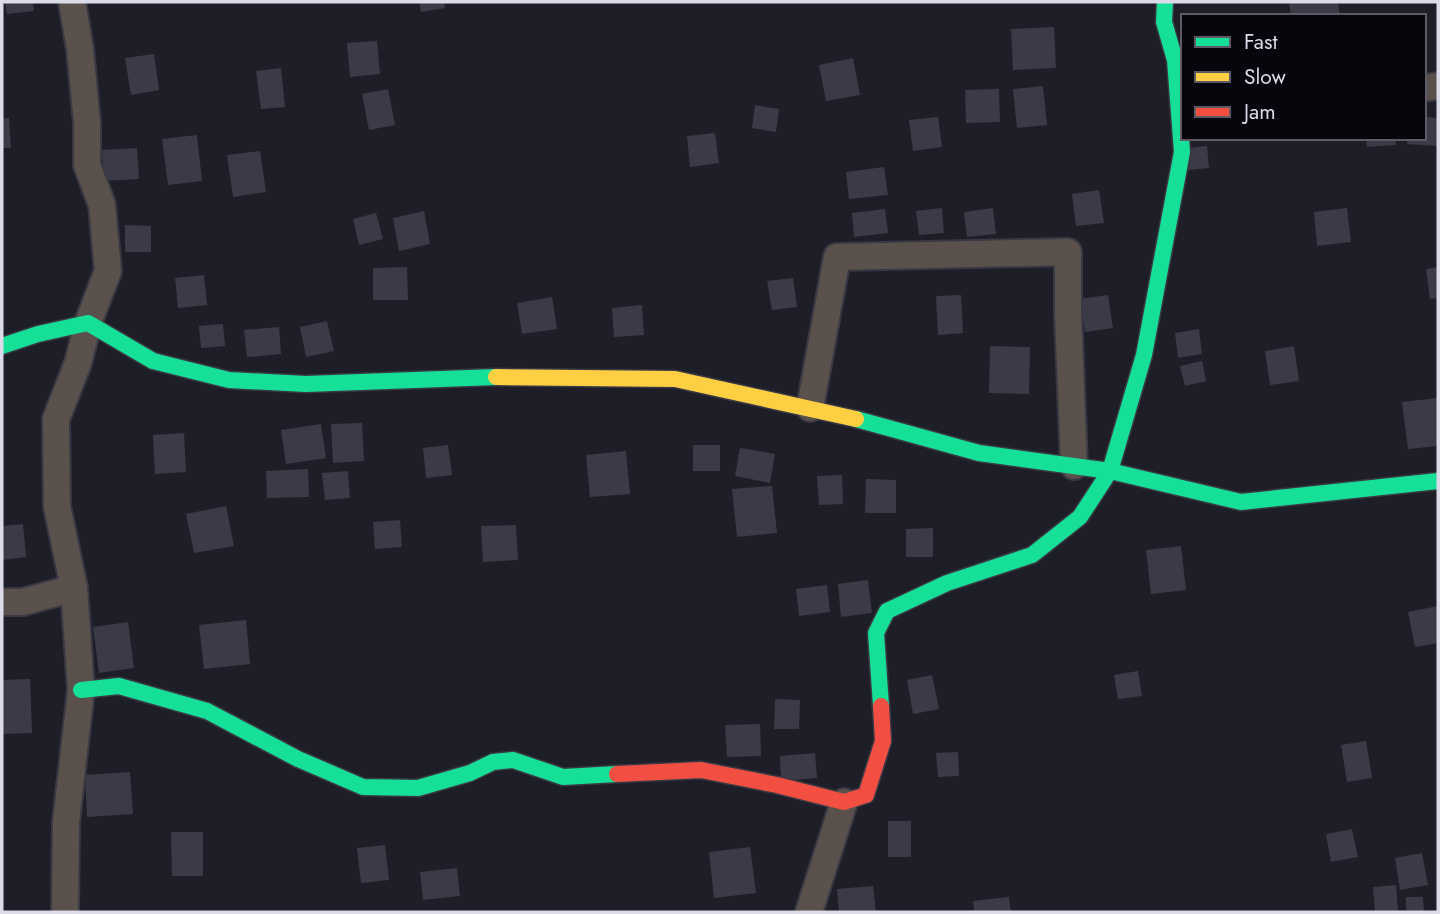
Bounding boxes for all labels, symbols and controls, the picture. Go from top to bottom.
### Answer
legend [1181,14,1426,140]
text: Fast [1244,27,1277,57]
text: Slow [1244,62,1286,92]
text: Jam [1241,97,1276,127]

